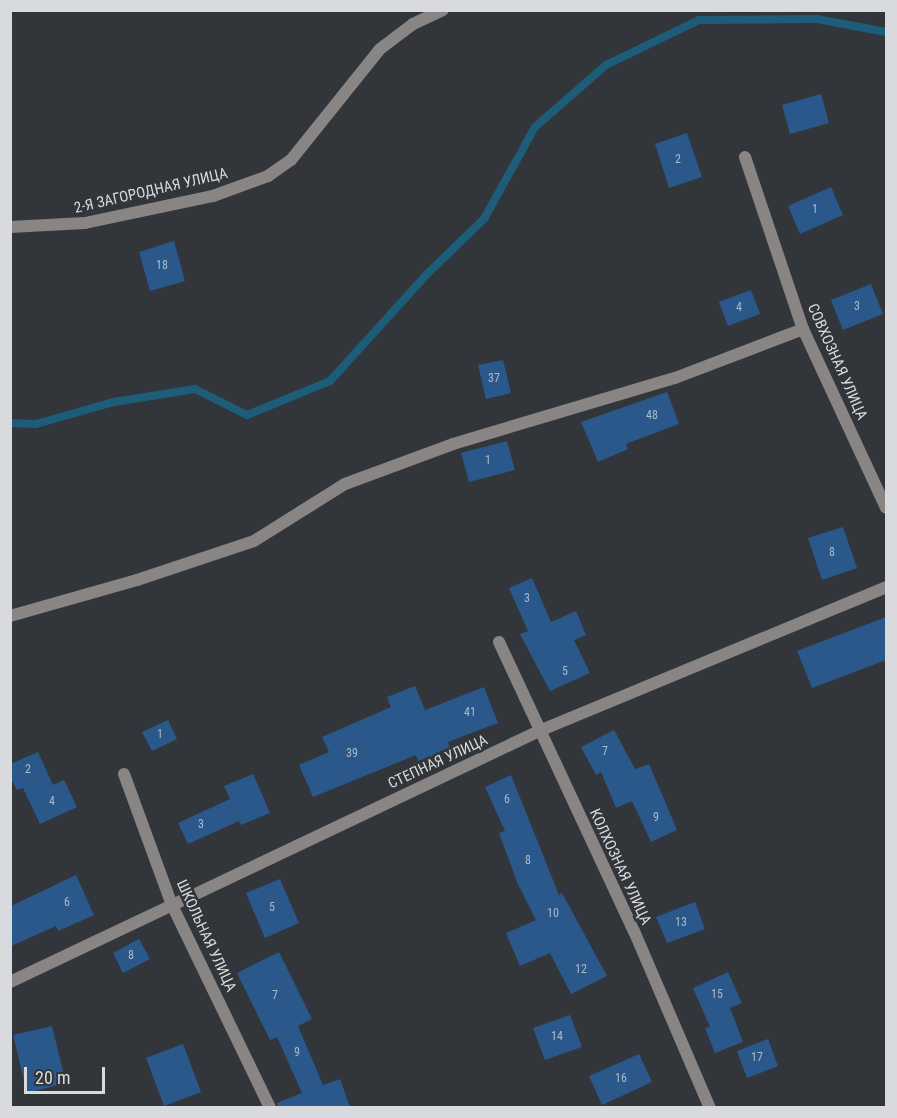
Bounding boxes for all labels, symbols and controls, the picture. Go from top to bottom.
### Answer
house number: 2 [675,153,681,167]
street label: 2-Я ЗАГОРОДНАЯ УЛИЦА [73,165,229,217]
house number: 1 [812,203,818,217]
house number: 18 [156,259,168,273]
house number: 3 [854,300,860,314]
house number: 4 [736,301,742,315]
street label: СОВХОЗНАЯ УЛИЦА [803,301,871,423]
house number: 37 [488,372,500,386]
house number: 48 [646,409,658,423]
house number: 1 [485,454,491,468]
house number: 8 [829,546,835,560]
house number: 3 [524,592,530,606]
house number: 5 [562,665,568,679]
house number: 41 [464,706,476,720]
house number: 1 [157,728,163,742]
street label: СТЕПНАЯ УЛИЦА [385,731,491,793]
house number: 7 [602,745,608,759]
house number: 39 [346,747,358,761]
house number: 2 [25,763,31,777]
house number: 6 [504,793,510,807]
house number: 4 [49,795,55,809]
street label: КОЛХОЗНАЯ УЛИЦА [585,806,655,928]
house number: 9 [653,811,659,825]
house number: 3 [198,818,204,832]
house number: 8 [525,854,531,868]
street label: ШКОЛЬНАЯ УЛИЦА [172,877,240,995]
house number: 6 [64,896,70,910]
house number: 5 [269,901,275,915]
house number: 10 [547,907,559,921]
house number: 13 [675,916,687,930]
house number: 8 [128,949,134,963]
house number: 12 [575,963,587,977]
house number: 15 [711,988,723,1002]
house number: 7 [272,989,278,1003]
house number: 14 [551,1030,563,1044]
house number: 9 [294,1046,300,1060]
house number: 17 [751,1051,763,1065]
scale bar [27,1055,108,1093]
text: 20 m [35,1067,70,1088]
house number: 16 [615,1072,627,1086]

